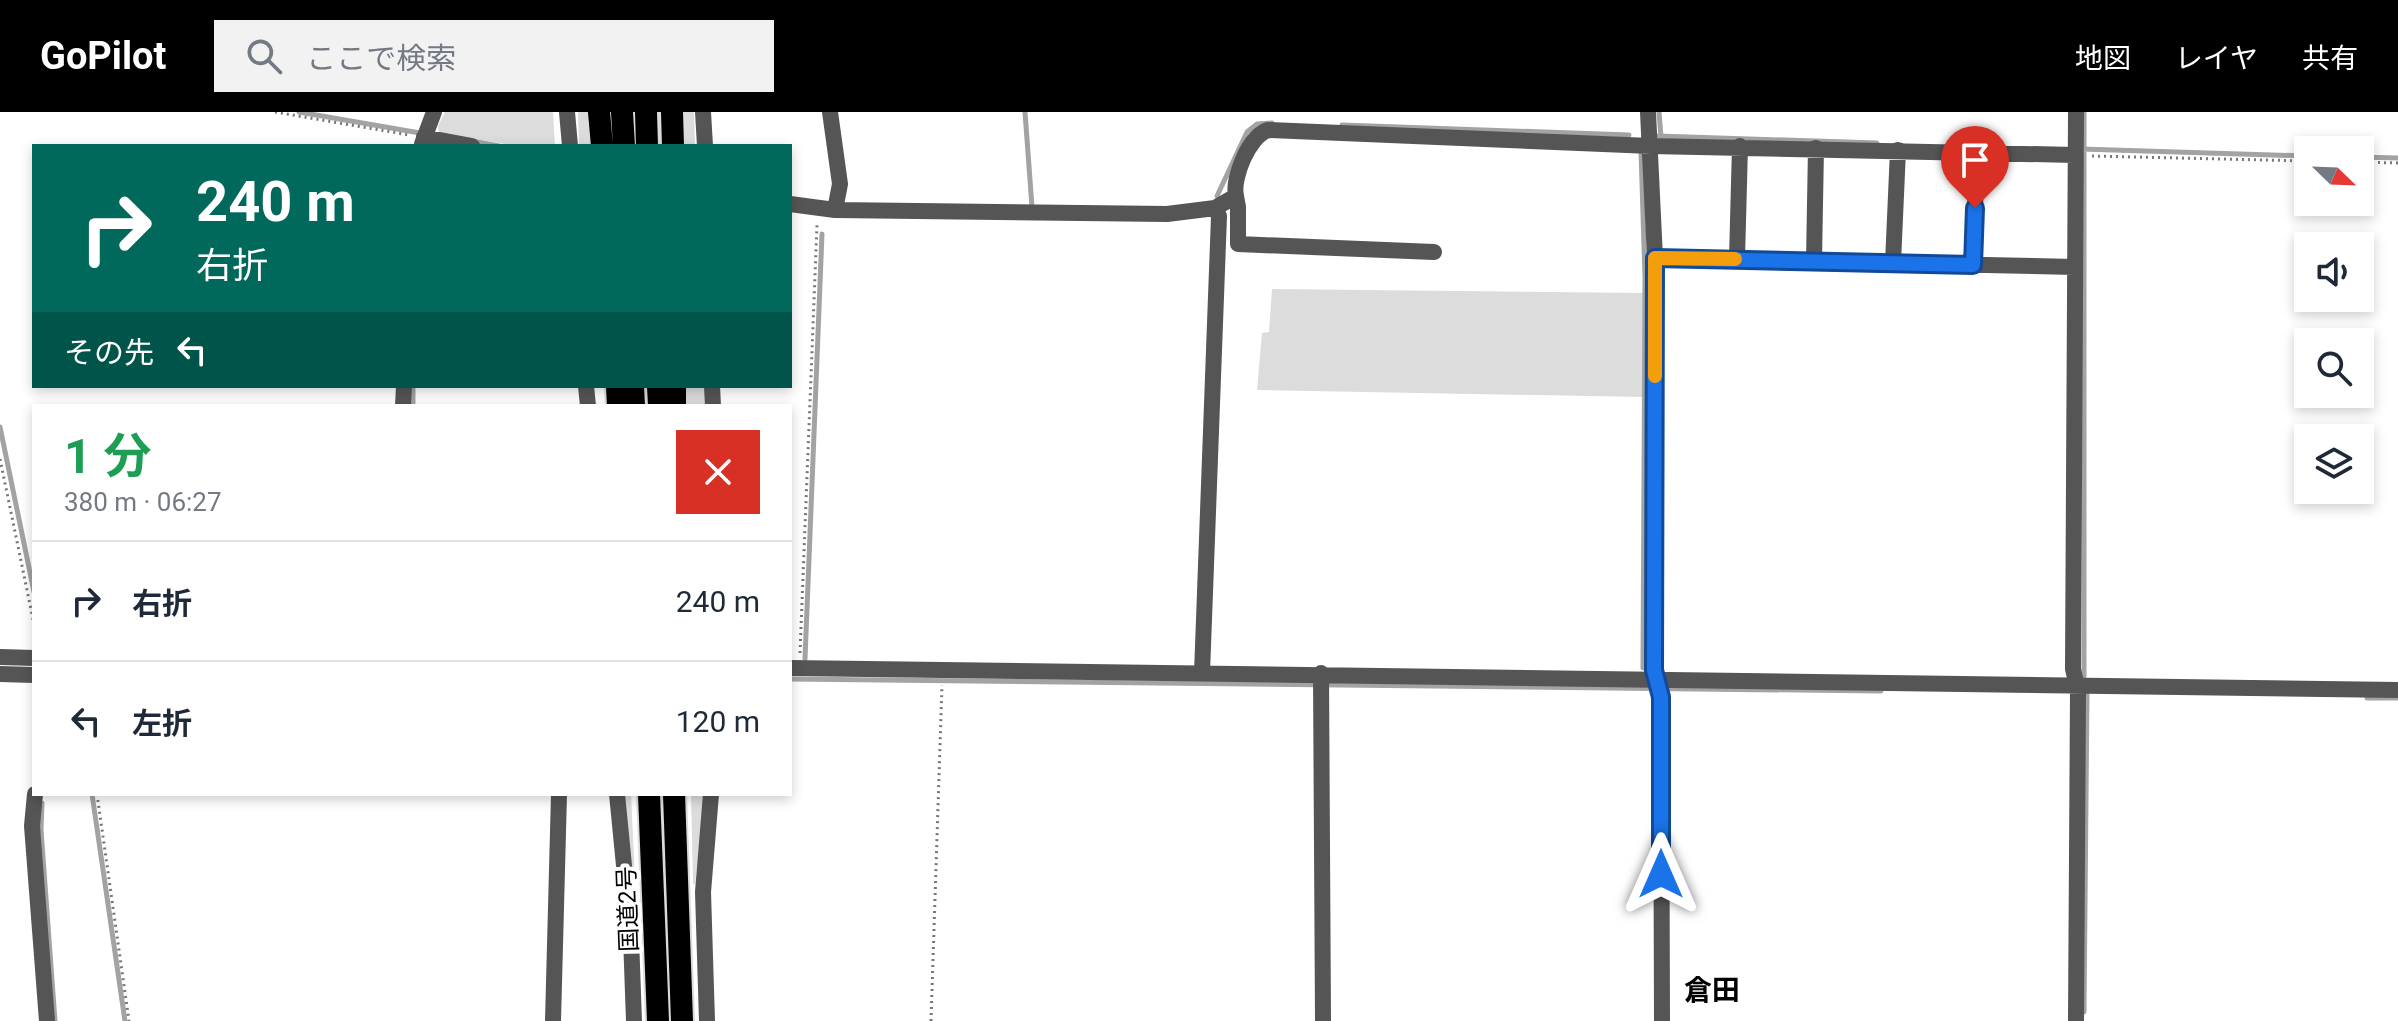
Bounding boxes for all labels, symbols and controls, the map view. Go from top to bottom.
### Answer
search box [214,20,774,92]
text: GoPilot [40,34,166,78]
icon: search [242,34,286,78]
text: ここで検索 [306,41,456,76]
text: 地図 [2075,42,2131,75]
text: レイヤ [2175,42,2258,75]
text: 共有 [2302,42,2358,75]
pin [1941,126,2009,208]
north arrow [2294,136,2374,216]
map controls [2294,136,2374,504]
icon: arrive [1953,138,1997,182]
text: 240 m [196,169,355,235]
icon: right [64,176,168,280]
button: sound [2294,232,2374,312]
text: 右折 [196,245,268,287]
icon: left [170,328,214,372]
button: search [2294,328,2374,408]
text: その先 [64,335,154,370]
button: layers [2294,424,2374,504]
text: 1 分 [64,428,151,485]
button: close [676,430,760,514]
text: 380 m · 06:27 [64,487,222,517]
icon: right [64,579,108,623]
text: 240 m [676,584,760,619]
text: 右折 [132,586,192,621]
icon: left [64,699,108,743]
text: 120 m [676,704,760,739]
text: 左折 [132,706,192,741]
position arrow [1619,832,1703,916]
street label: 国道2号 [613,866,643,952]
district label: 倉田 [1684,974,1740,1007]

